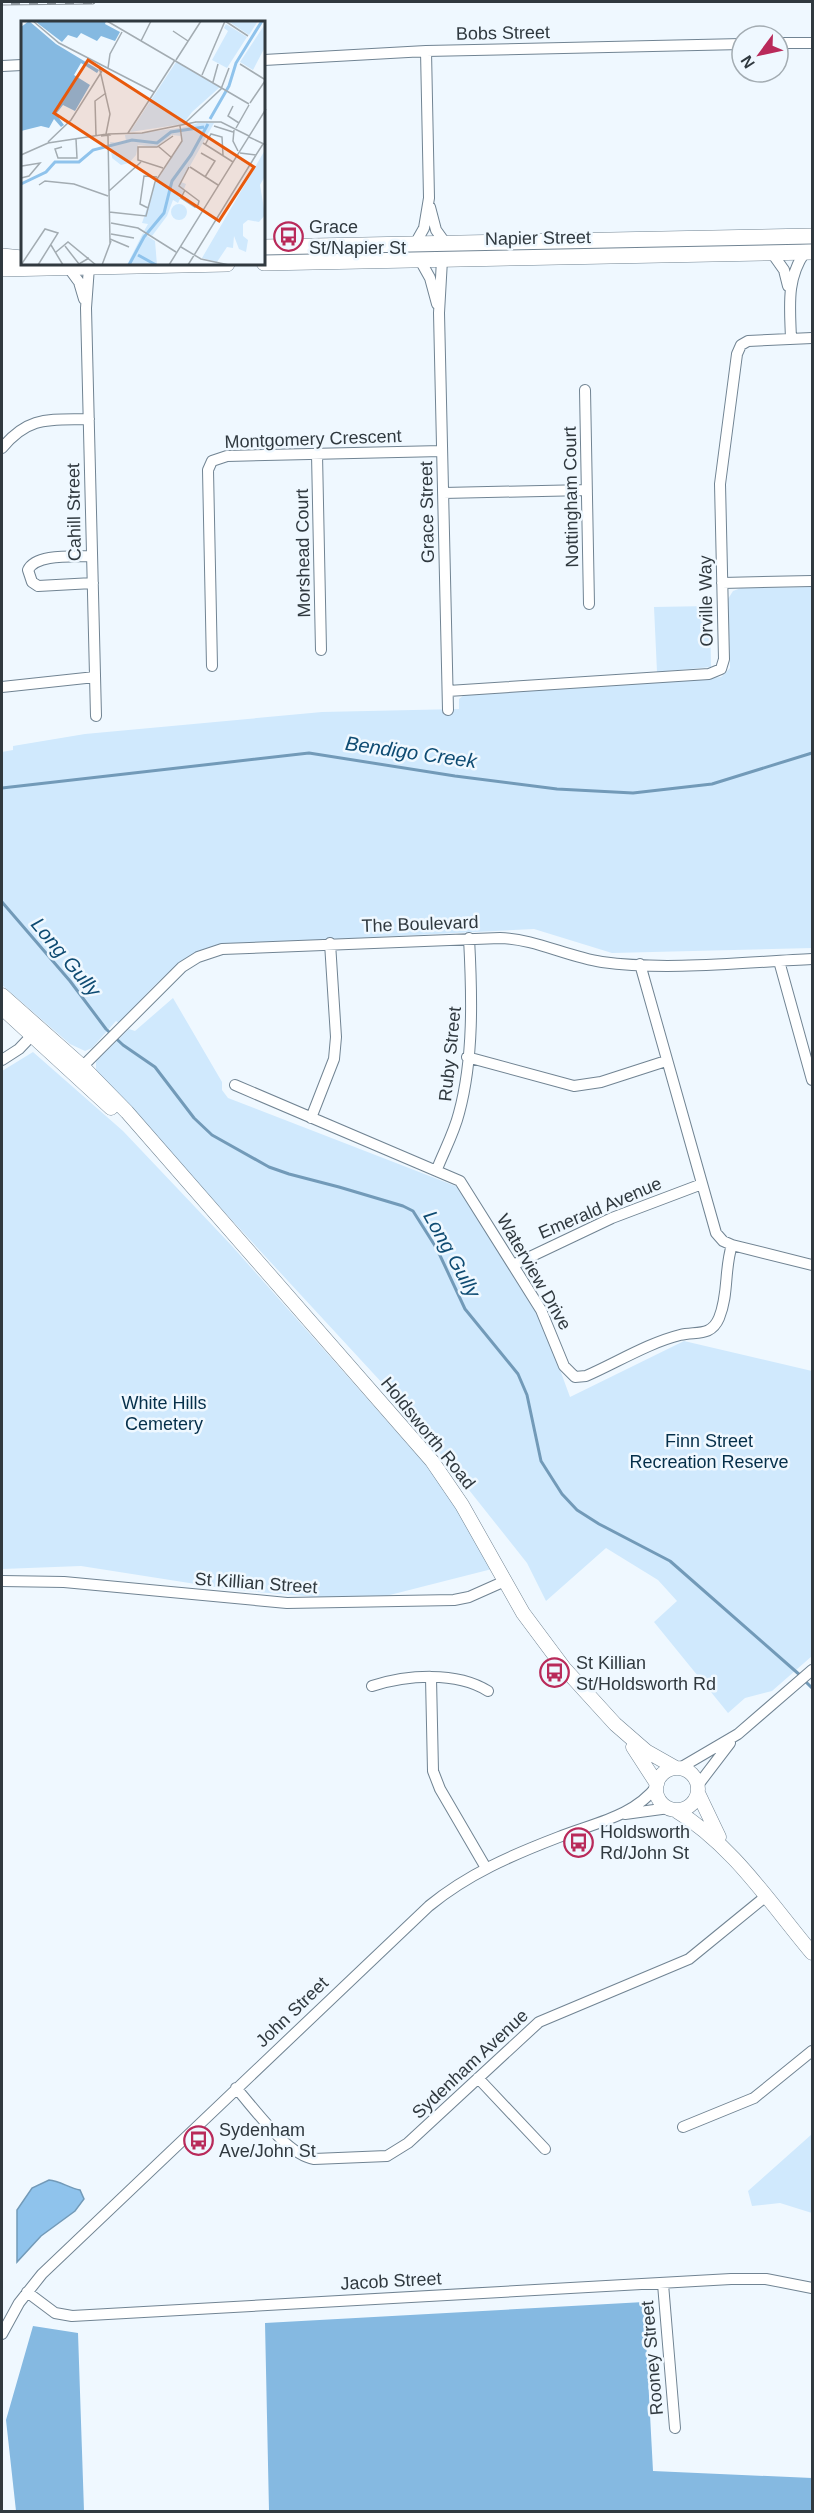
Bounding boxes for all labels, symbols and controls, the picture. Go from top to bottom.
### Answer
inset map [21,21,266,266]
street label: Bobs Street [456,22,550,44]
north arrow [730,24,790,84]
text: N [738,52,758,71]
place label: Grace St/Napier St [309,217,406,258]
bus stop icon: Grace St/Napier St [272,221,304,253]
street label: Napier Street [485,227,591,249]
street label: Montgomery Crescent [224,426,402,452]
street label: Nottingham Court [560,426,582,568]
street label: Grace Street [416,461,438,563]
street label: Cahill Street [63,463,85,561]
street label: Morshead Court [292,488,314,618]
street label: Orville Way [695,555,717,647]
water label: Bendigo Creek [344,732,479,772]
street label: The Boulevard [361,912,479,936]
water label: Long Gully [27,913,106,1001]
street label: Ruby Street [435,1006,465,1102]
street label: Emerald Avenue [535,1173,665,1243]
water label: Long Gully [419,1207,485,1302]
street label: Waterview Drive [493,1211,575,1333]
street label: Holdsworth Road [377,1373,479,1493]
park label: White Hills Cemetery [121,1393,207,1434]
park label: Finn Street Recreation Reserve [629,1431,789,1472]
street label: St Killian Street [194,1569,318,1597]
place label: St Killian St/Holdsworth Rd [576,1653,716,1694]
bus stop icon: St Killian St/Holdsworth Rd [539,1657,571,1689]
place label: Holdsworth Rd/John St [600,1822,690,1863]
bus stop icon: Holdsworth Rd/John St [563,1826,595,1858]
street label: John Street [252,1973,332,2051]
street label: Sydenham Avenue [408,2005,532,2123]
place label: Sydenham Ave/John St [219,2120,316,2161]
bus stop icon: Sydenham Ave/John St [182,2124,214,2156]
street label: Jacob Street [340,2268,442,2294]
street label: Rooney Street [637,2300,667,2416]

